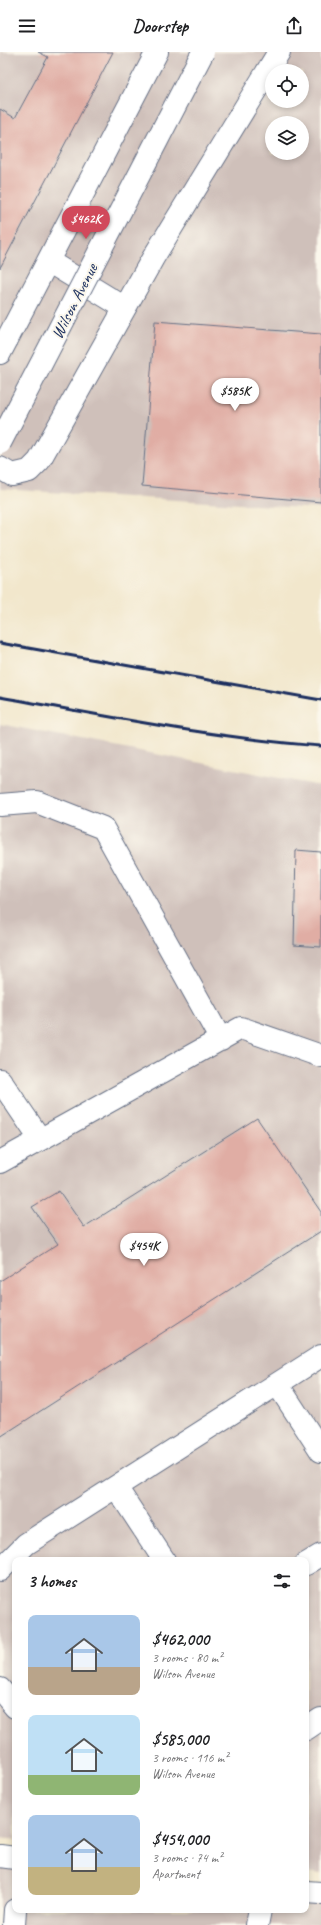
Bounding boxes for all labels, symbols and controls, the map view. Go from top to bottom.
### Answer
icon: menu [16,15,38,37]
text: Doorstep [133,15,188,37]
icon: share [283,15,305,37]
map controls [265,64,309,160]
button: locate [265,64,309,108]
button: layers [265,116,309,160]
pin: $462K [58,206,114,240]
text: $462K [71,211,101,227]
street label: Wilson Avenue [47,259,103,342]
pin: $585K [207,378,263,412]
text: $585K [220,383,250,399]
pin: $454K [116,1233,172,1267]
text: $454K [129,1238,159,1254]
icon: filters [271,1570,293,1592]
text: 3 homes [28,1571,76,1592]
text: $462,000 [152,1629,209,1650]
icon: home [60,1631,108,1679]
text: 3 rooms · 80 m² [152,1650,222,1666]
text: Wilson Avenue [152,1666,214,1682]
text: $585,000 [152,1729,208,1750]
icon: home [60,1731,108,1779]
text: 3 rooms · 116 m² [152,1750,228,1766]
text: Wilson Avenue [152,1766,214,1782]
text: $454,000 [152,1829,209,1850]
icon: home [60,1831,108,1879]
text: 3 rooms · 74 m² [152,1850,222,1866]
text: Apartment [152,1866,200,1882]

